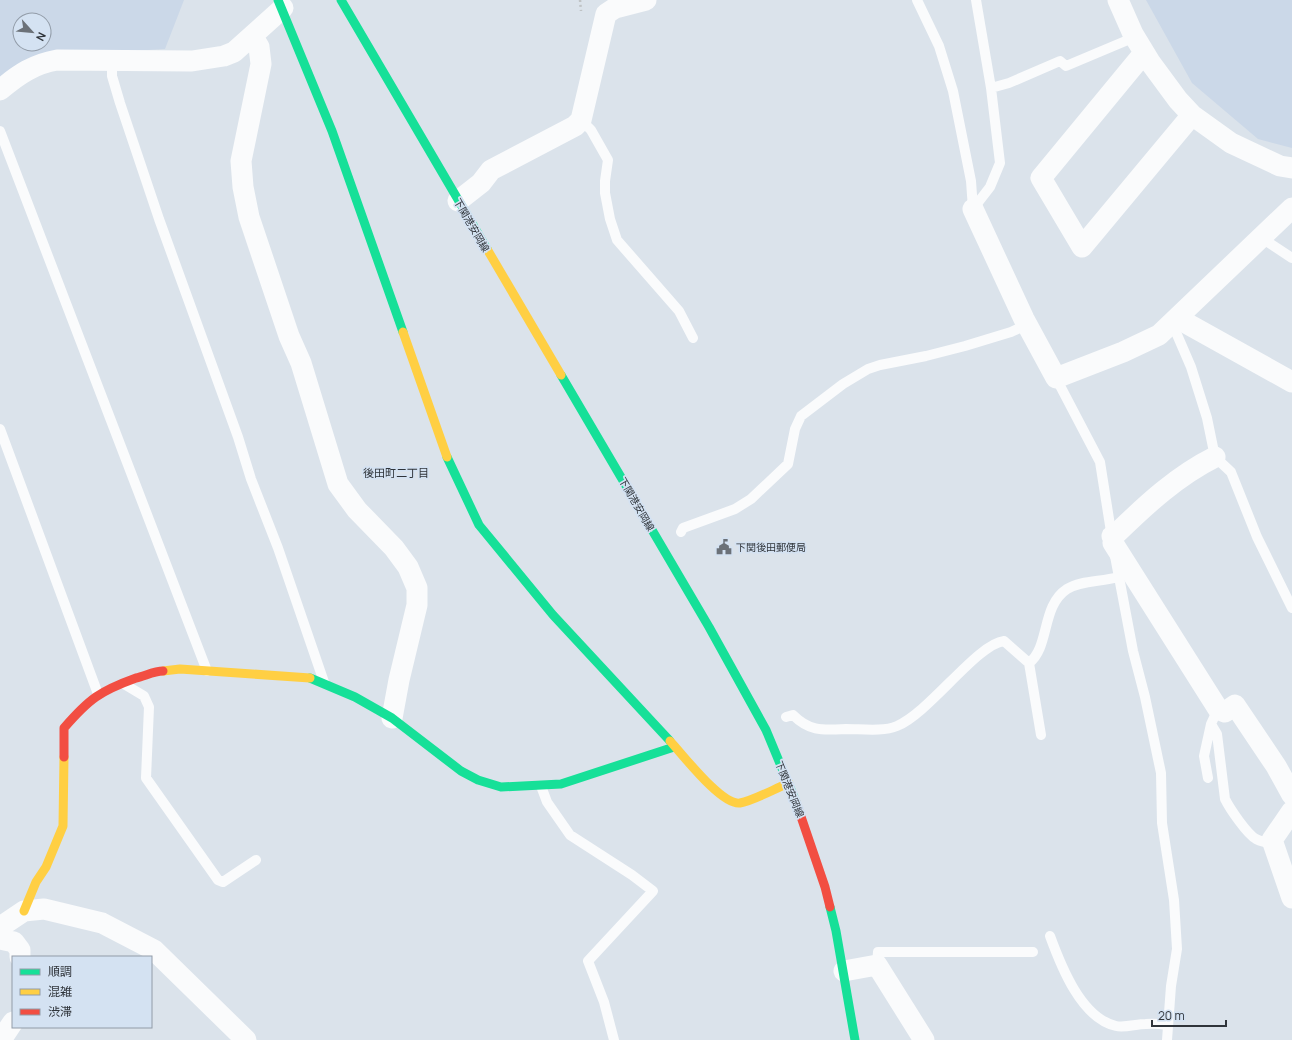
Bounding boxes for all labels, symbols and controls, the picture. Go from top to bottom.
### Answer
north arrow [12,12,52,52]
text: N [33,30,50,44]
street label: 下関港安岡線 [451,196,493,254]
district label: 後田町二丁目 [363,465,429,480]
street label: 下関港安岡線 [616,475,658,533]
public building icon: 下関後田郵便局 [715,538,733,556]
place label: 下関後田郵便局 [736,540,806,554]
street label: 下関港安岡線 [772,759,808,819]
legend [12,956,152,1028]
text: 順調 [48,963,72,980]
text: 混雑 [48,983,72,1000]
scale bar [1152,1002,1226,1028]
text: 渋滞 [48,1003,72,1020]
text: 20 m [1158,1007,1185,1024]

